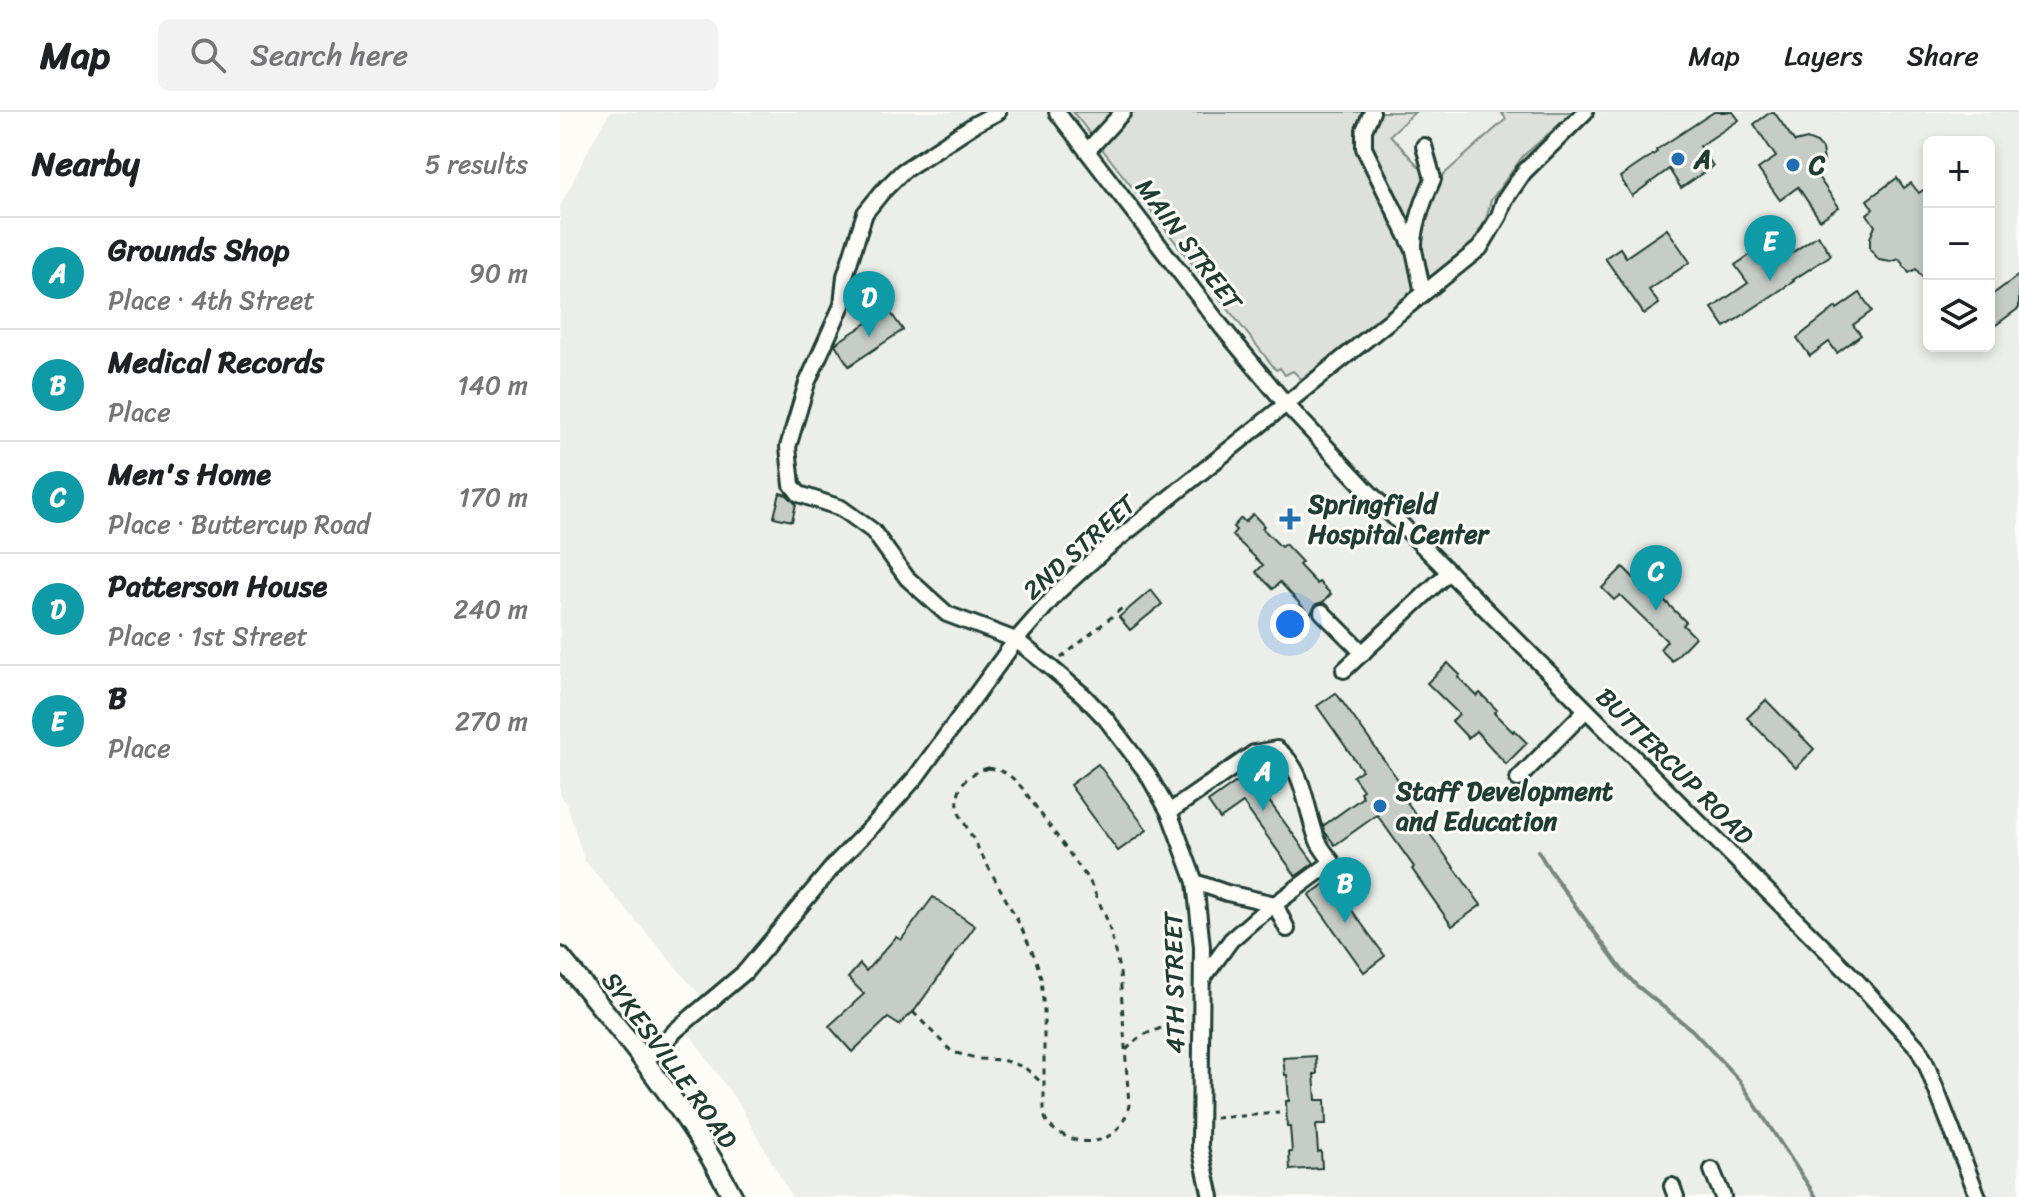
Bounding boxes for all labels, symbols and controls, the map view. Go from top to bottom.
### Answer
search box [158,19,718,91]
text: Map [40,22,110,89]
text: Search here [250,28,408,82]
text: Map [1688,31,1740,80]
text: Layers [1784,31,1863,80]
text: Share [1907,31,1979,80]
icon: search [186,33,230,77]
text: Nearby [32,134,140,194]
place label: A [1693,136,1711,182]
map controls [1923,136,1995,352]
button: + [1923,136,1995,208]
text: 5 results [425,141,528,187]
place label: C [1808,142,1826,188]
marker: A [1669,150,1687,168]
marker: C [1784,156,1802,174]
street label: MAIN STREET [1123,167,1256,322]
button: − [1923,208,1995,280]
pin: E [1744,215,1796,281]
text: Grounds Shop [108,223,290,277]
text: A [49,250,67,296]
text: 90 m [469,250,528,296]
pin: D [843,271,895,337]
text: Place · 4th Street [108,277,315,323]
button: layers [1923,280,1995,352]
text: Medical Records [108,335,324,389]
text: B [50,362,66,408]
text: 140 m [457,362,528,408]
text: Place [108,389,171,435]
text: Men's Home [108,447,271,501]
text: C [50,474,66,520]
text: 170 m [459,474,528,520]
street label: 2ND STREET [1011,481,1148,611]
place label: Springfield Hospital Center [1307,481,1491,557]
text: Place · Buttercup Road [108,501,370,547]
marker: Springfield Hospital Center [1279,508,1301,530]
pin: C [1630,545,1682,611]
text: Patterson House [108,559,327,613]
text: D [50,586,66,632]
text: 240 m [454,586,528,632]
your location [1270,604,1310,644]
text: Place · 1st Street [108,613,308,659]
text: B [108,671,127,725]
street label: BUTTERCUP ROAD [1584,675,1766,857]
text: E [51,698,65,744]
text: 270 m [455,698,528,744]
text: Place [108,725,171,771]
pin: A [1237,745,1289,811]
place label: Staff Development and Education [1395,768,1614,844]
marker: Staff Development and Education [1371,797,1389,815]
pin: B [1319,857,1371,923]
street label: 4TH STREET [1150,910,1198,1054]
street label: SYKESVILLE ROAD [589,961,751,1159]

